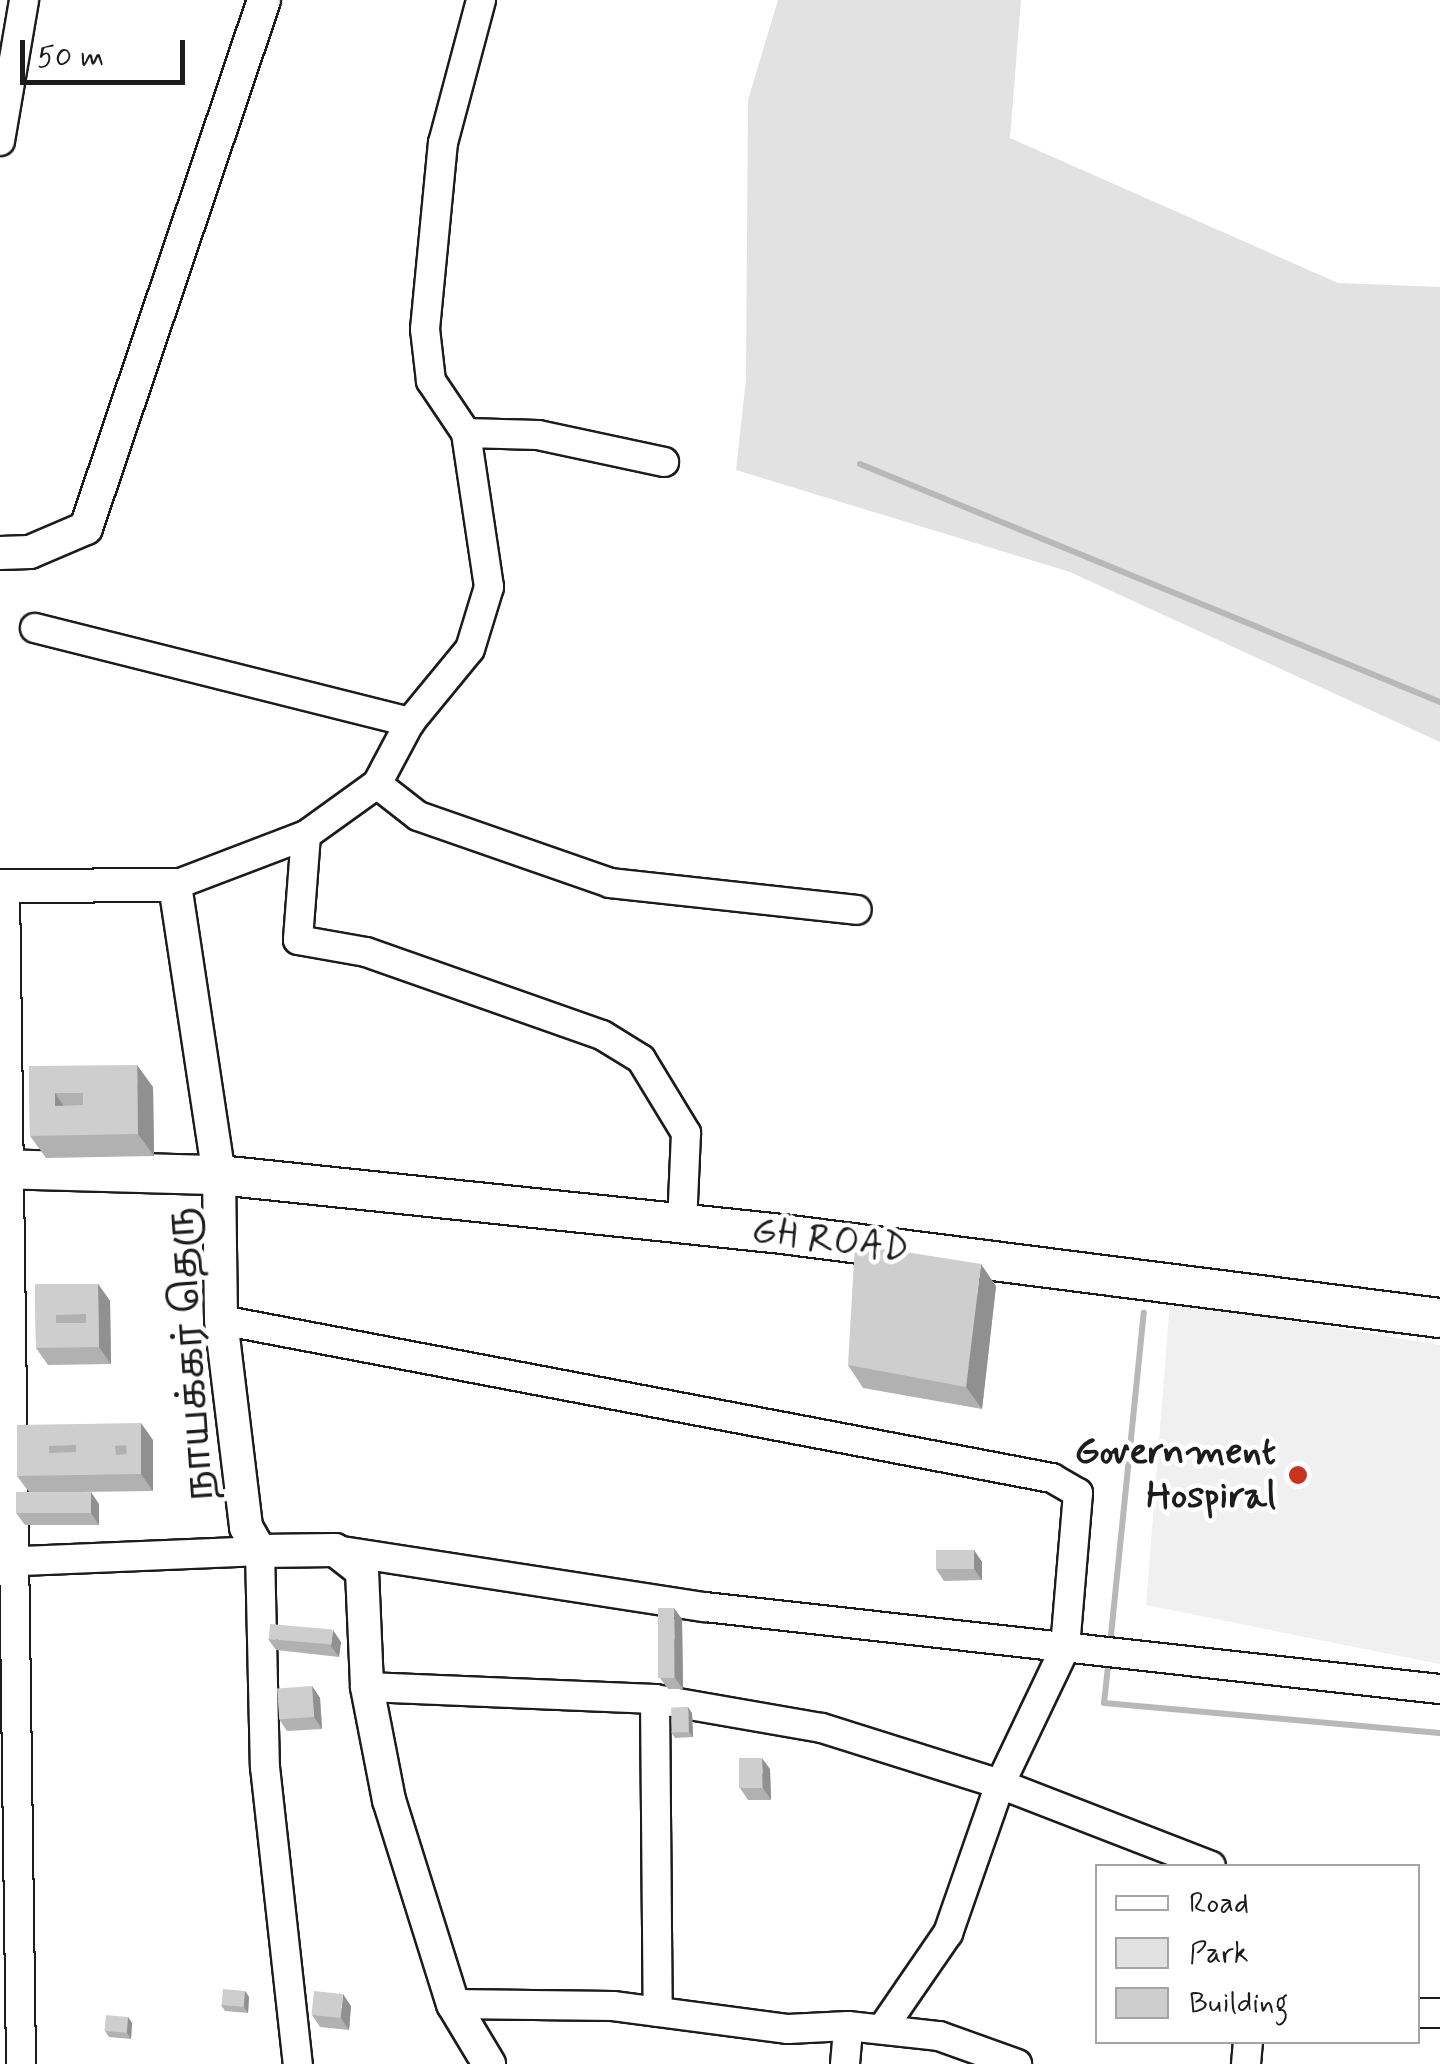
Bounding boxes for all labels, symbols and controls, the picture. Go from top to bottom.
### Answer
scale bar [25,20,190,82]
text: 50 m [37,38,104,77]
street label: நாயக்கர் தெரு [159,1206,225,1502]
street label: GH ROAD [751,1209,909,1273]
place label: Government Hospiral [1075,1430,1276,1520]
marker: Government Hospiral [1285,1462,1311,1488]
legend [1095,1864,1420,2044]
text: Road [1189,1884,1249,1923]
text: Park [1189,1934,1249,1973]
text: Building [1189,1984,1288,2023]

